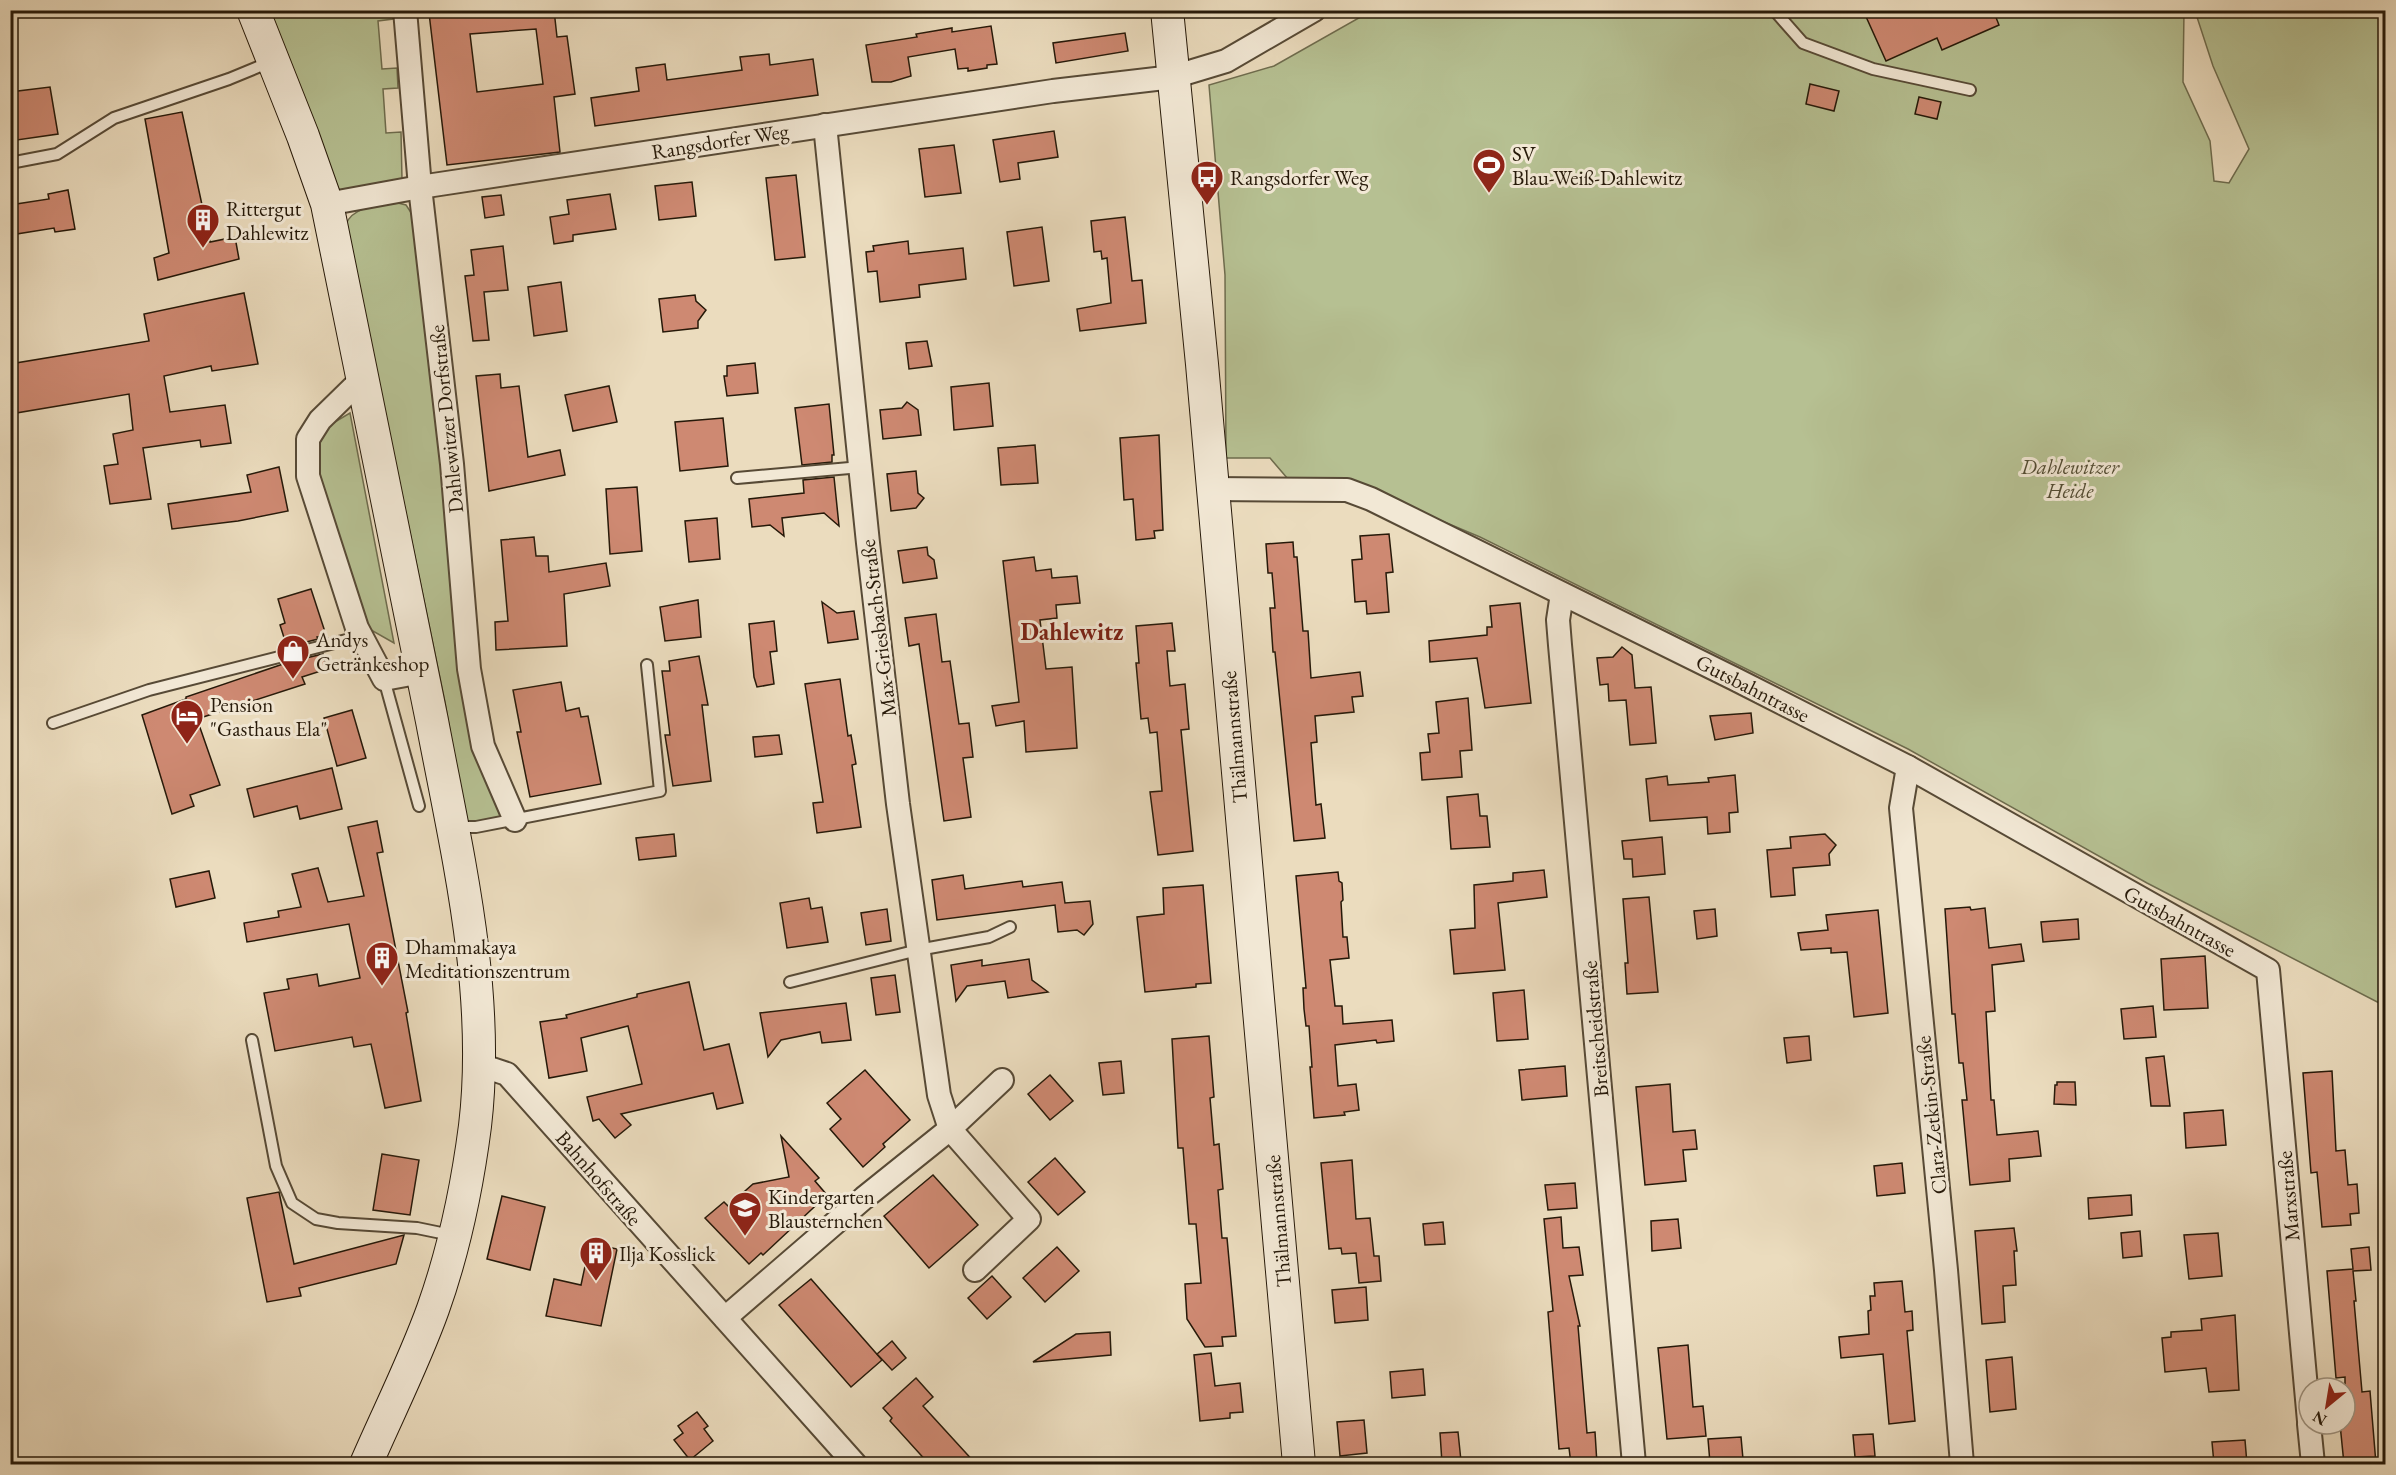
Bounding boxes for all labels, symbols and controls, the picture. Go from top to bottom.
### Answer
street label: Rangsdorfer Weg [650,117,791,165]
place label: SV Blau-Weiß-Dahlewitz [1512,140,1682,191]
sports icon: SV Blau-Weiß-Dahlewitz [1471,147,1507,194]
bus stop icon: Rangsdorfer Weg [1189,159,1225,206]
place label: Rangsdorfer Weg [1230,164,1369,191]
place label: Rittergut Dahlewitz [226,195,308,246]
building icon: Rittergut Dahlewitz [185,202,221,249]
street label: Dahlewitzer Dorfstraße [423,324,469,514]
park label: Dahlewitzer Heide [2020,453,2120,504]
street label: Max-Griesbach-Straße [854,538,902,718]
district label: Dahlewitz [1020,616,1124,647]
place label: Andys Getränkeshop [315,626,430,677]
shop icon: Andys Getränkeshop [275,633,311,680]
street label: Gutsbahntrasse [1692,648,1814,728]
street label: Thälmannstraße [1215,670,1253,804]
place label: Pension "Gasthaus Ela" [210,691,327,742]
hotel icon: Pension "Gasthaus Ela" [169,698,205,745]
street label: Gutsbahntrasse [2119,879,2241,963]
place label: Dhammakaya Meditationszentrum [405,933,570,984]
building icon: Dhammakaya Meditationszentrum [364,940,400,987]
street label: Breitscheidstraße [1576,960,1614,1098]
street label: Clara-Zetkin-Straße [1909,1034,1953,1196]
street label: Bahnhofstraße [550,1125,648,1231]
street label: Marxstraße [2271,1150,2305,1242]
street label: Thälmannstraße [1259,1154,1297,1288]
place label: Kindergarten Blausternchen [768,1183,883,1234]
school or university icon: Kindergarten Blausternchen [727,1190,763,1237]
building icon: Ilja Kosslick [578,1235,614,1282]
place label: Ilja Kosslick [619,1240,716,1267]
north arrow [2297,1376,2357,1436]
text: N [2309,1406,2331,1431]

